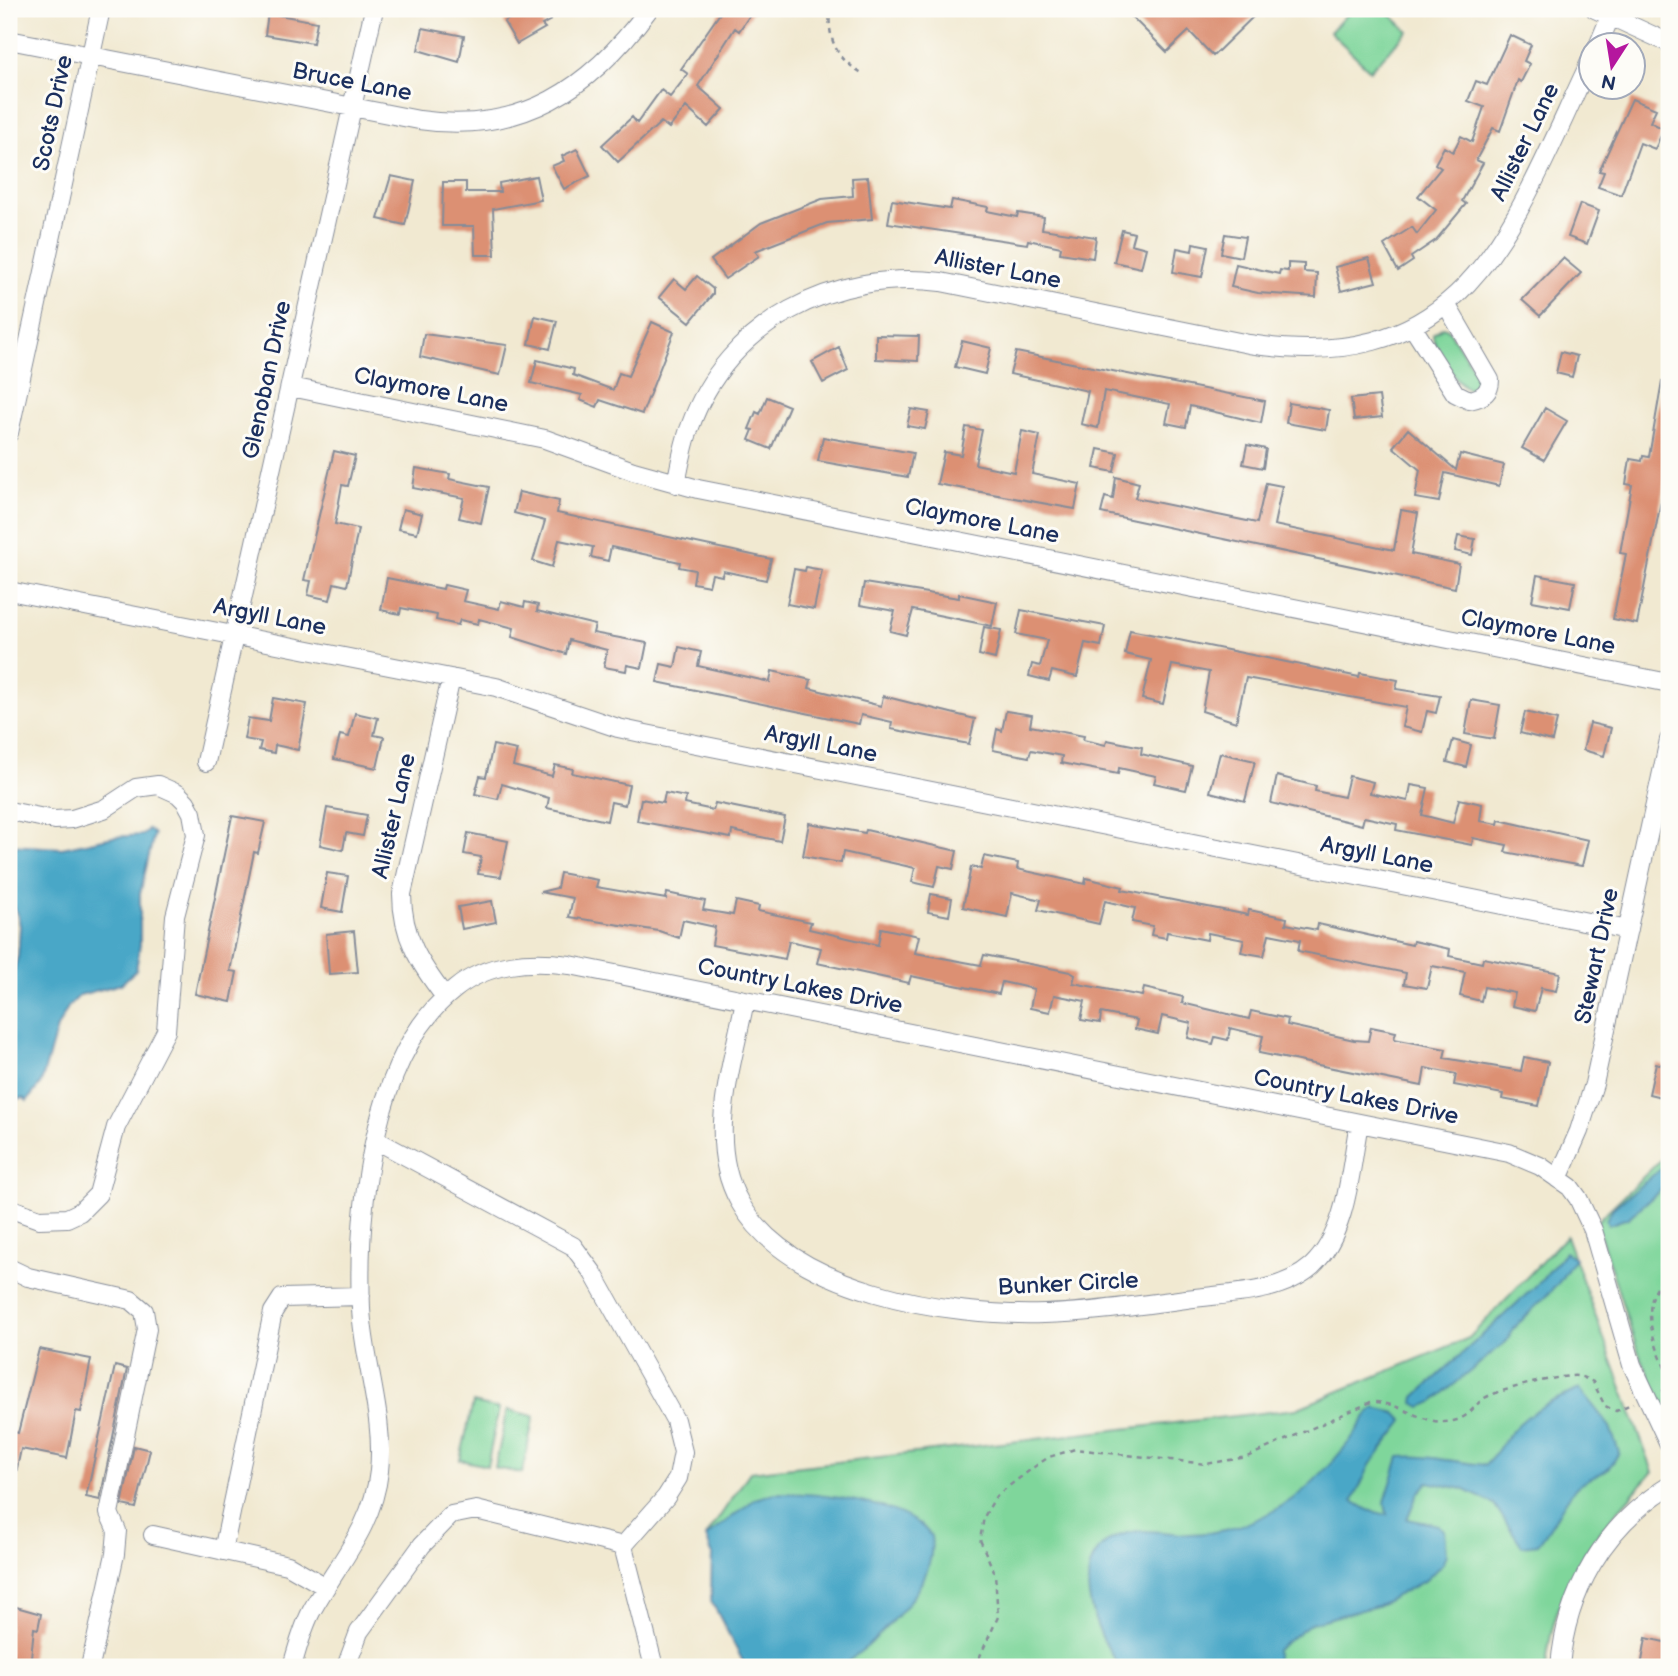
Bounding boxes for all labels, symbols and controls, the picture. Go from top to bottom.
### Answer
north arrow [1576,32,1646,102]
street label: Scots Drive [27,53,79,173]
street label: Bruce Lane [290,57,414,107]
text: N [1599,68,1618,94]
street label: Allister Lane [1484,78,1566,206]
street label: Allister Lane [933,243,1063,295]
street label: Glenoban Drive [237,298,297,462]
street label: Claymore Lane [351,361,511,419]
street label: Claymore Lane [902,492,1062,550]
street label: Argyll Lane [211,592,329,642]
street label: Claymore Lane [1458,603,1618,661]
street label: Argyll Lane [762,719,880,769]
street label: Allister Lane [366,751,422,881]
street label: Argyll Lane [1318,830,1436,880]
street label: Stewart Drive [1569,886,1625,1026]
street label: Country Lakes Drive [695,952,905,1020]
street label: Country Lakes Drive [1251,1063,1461,1131]
street label: Bunker Circle [997,1266,1139,1302]

